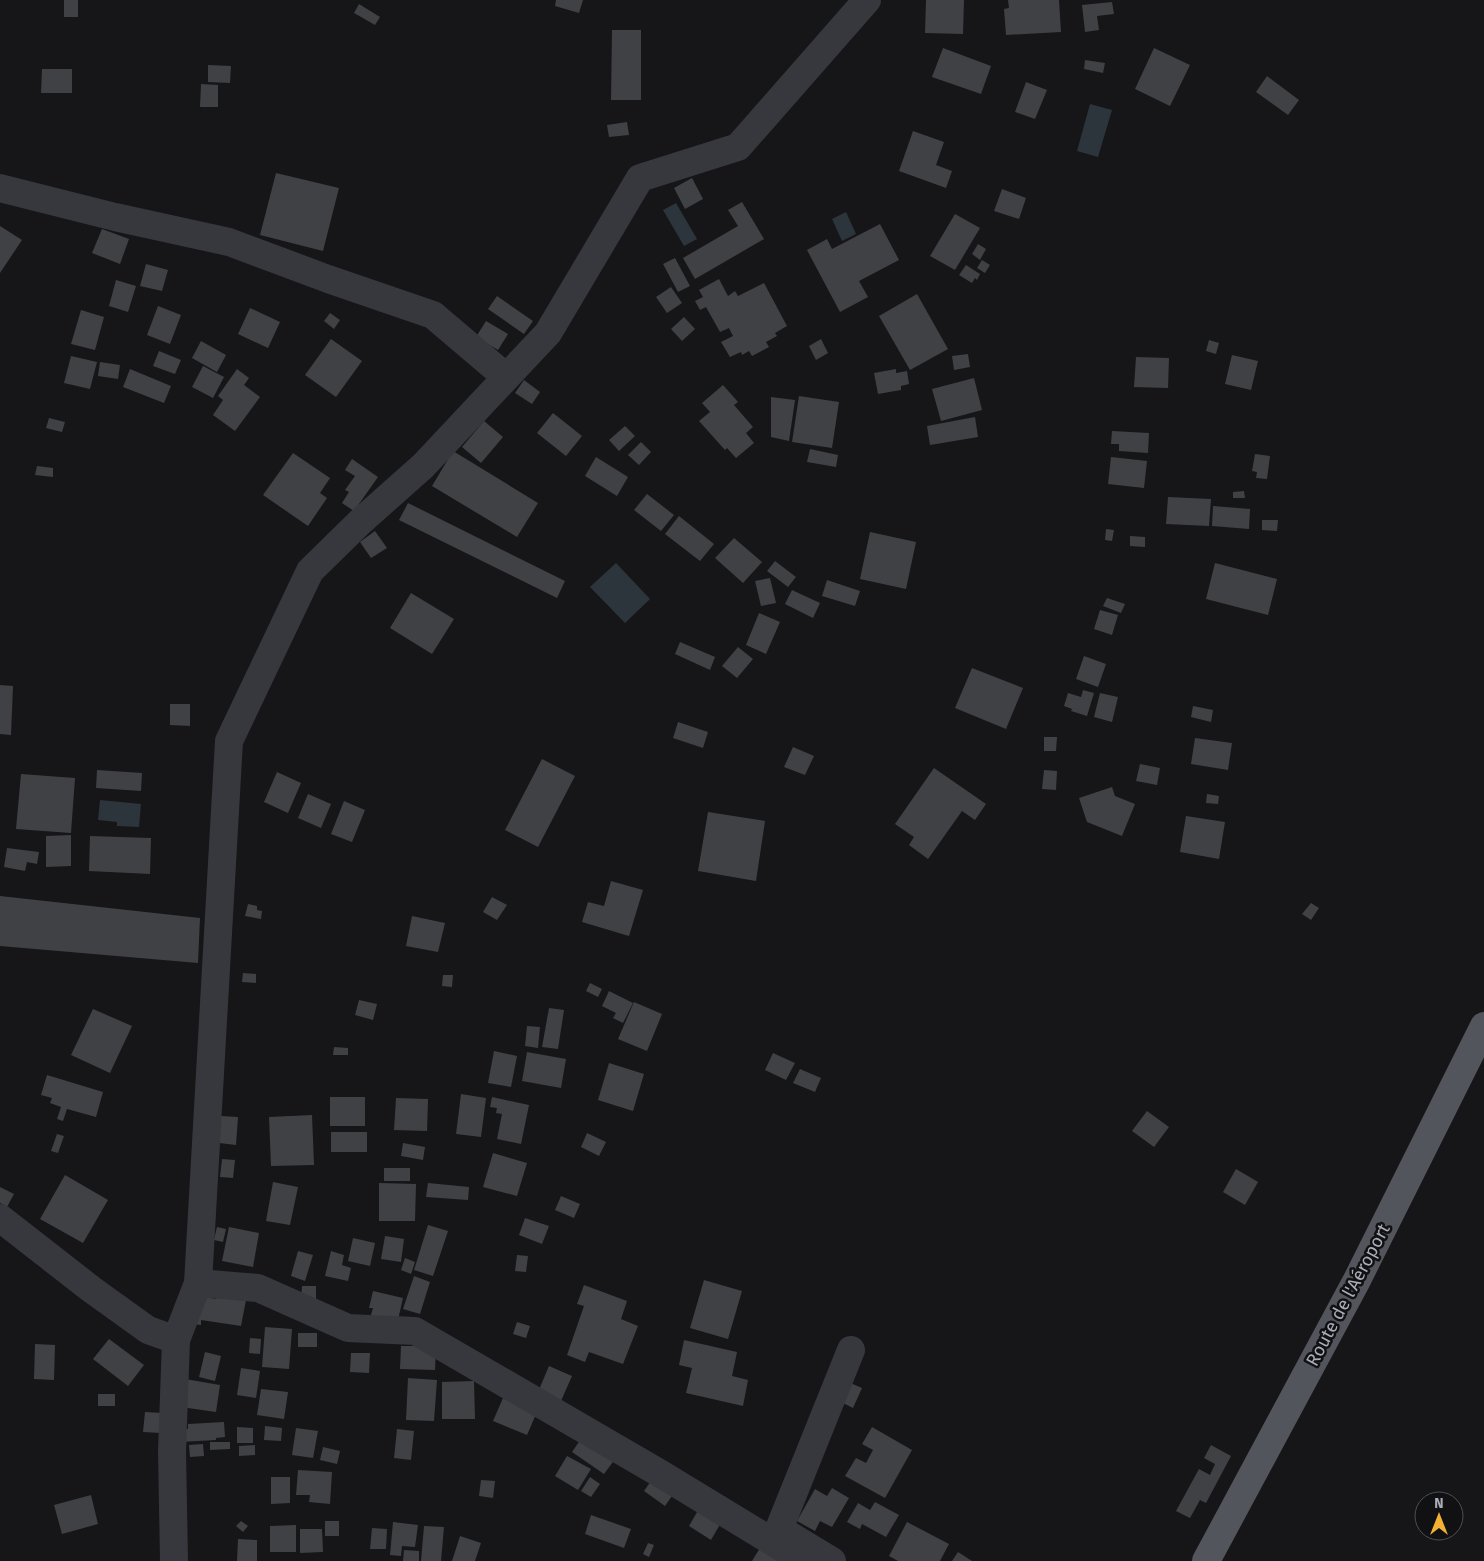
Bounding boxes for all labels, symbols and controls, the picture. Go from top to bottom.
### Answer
street label: Route de l'Aéroport [1301,1220,1395,1370]
north arrow [1414,1491,1464,1541]
text: N [1434,1495,1444,1512]

